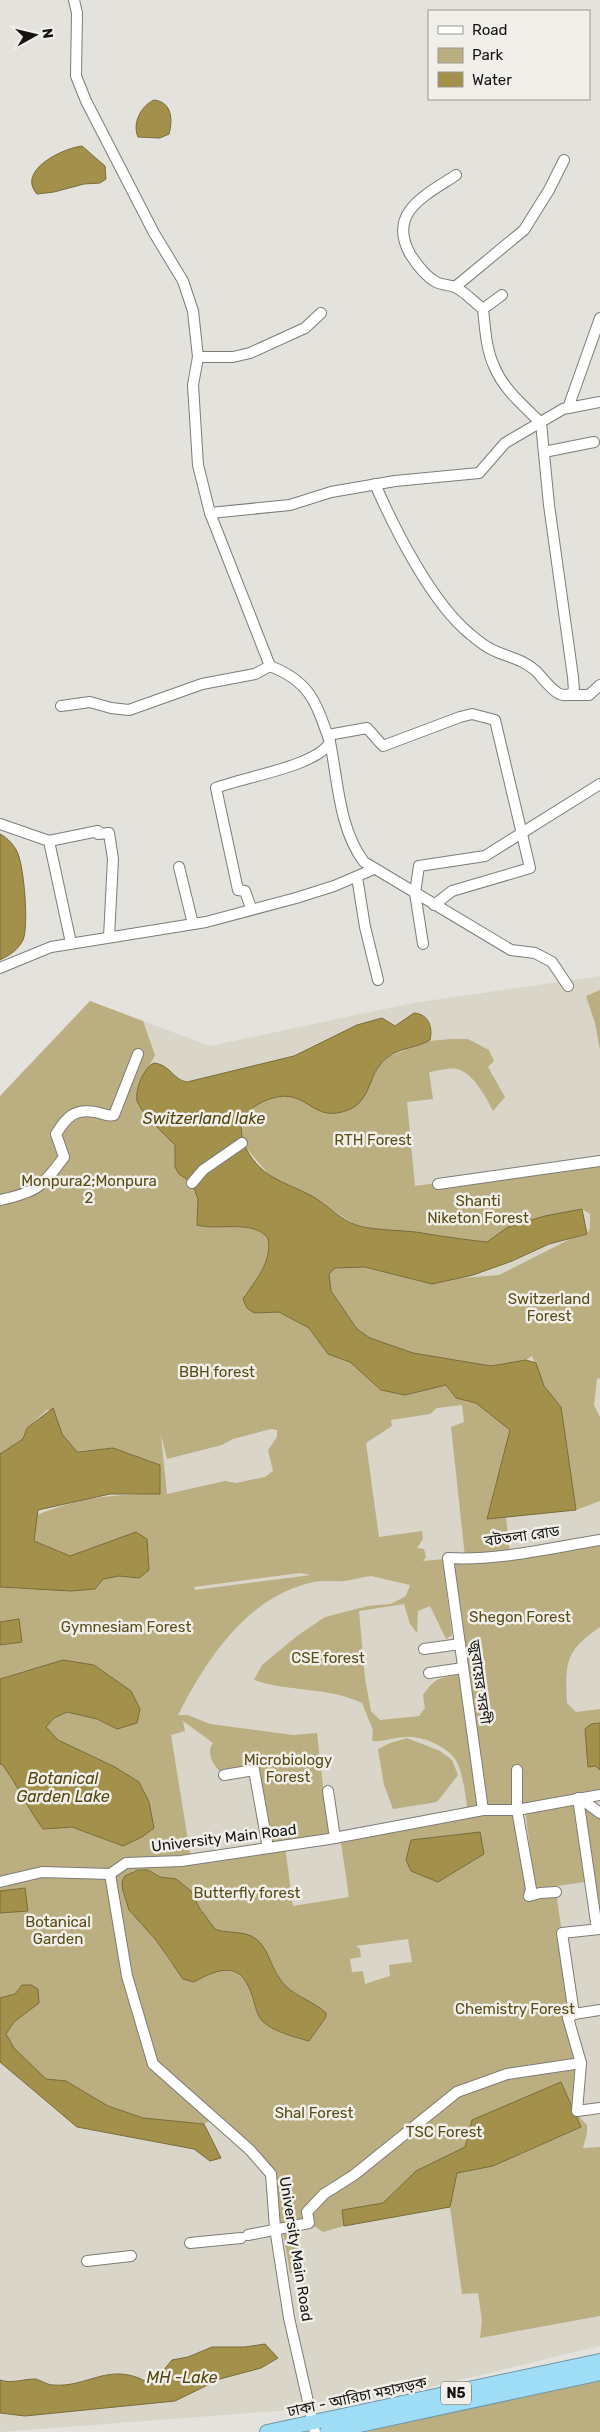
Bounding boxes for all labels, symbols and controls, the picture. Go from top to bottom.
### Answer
north arrow [10,10,60,60]
legend [428,10,590,100]
text: Road [472,21,508,39]
text: N [38,27,56,39]
text: Park [472,46,503,64]
text: Water [472,71,512,89]
water label: Switzerland lake [143,1109,265,1128]
park label: RTH Forest [334,1131,412,1149]
park label: Monpura2;Monpura 2 [21,1172,157,1207]
park label: Shanti Niketon Forest [427,1192,529,1227]
park label: Switzerland Forest [508,1290,590,1325]
park label: BBH forest [179,1363,255,1381]
street label: বটতলা রোড [482,1522,561,1550]
park label: Shegon Forest [469,1608,571,1626]
park label: Gymnesiam Forest [61,1618,191,1636]
street label: জুবায়ের সরণী [465,1638,495,1726]
park label: CSE forest [291,1649,365,1667]
park label: Microbiology Forest [244,1751,332,1786]
water label: Botanical Garden Lake [16,1769,110,1806]
street label: University Main Road [150,1820,298,1856]
park label: Butterfly forest [194,1884,301,1902]
park label: Botanical Garden [25,1913,91,1948]
park label: Chemistry Forest [455,2000,575,2018]
park label: Shal Forest [275,2104,353,2122]
park label: TSC Forest [406,2123,482,2141]
street label: University Main Road [276,2175,316,2323]
water label: MH -Lake [147,2368,217,2387]
street label: ঢাকা - আরিচা মহাসড়ক [285,2373,429,2421]
road number: N5 [441,2382,471,2404]

